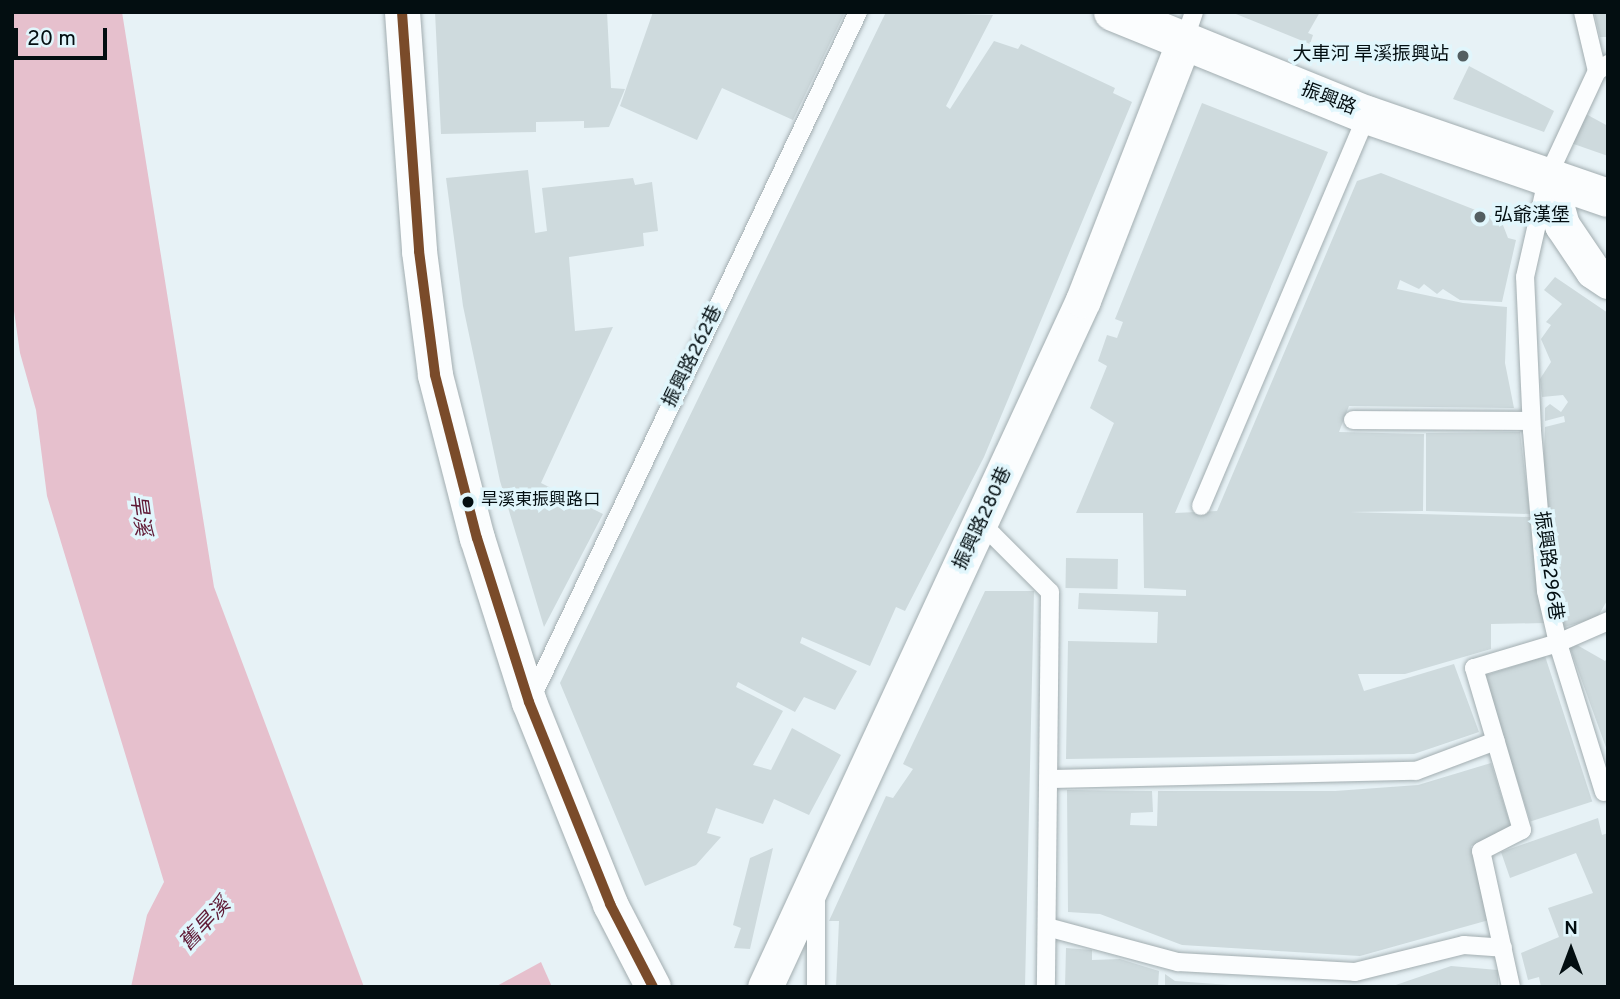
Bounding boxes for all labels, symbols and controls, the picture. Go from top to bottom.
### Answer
scale bar [18,14,110,58]
text: 20 m [27,26,76,53]
place label: 大車河 旱溪振興站 [1293,45,1449,67]
marker: 大車河 旱溪振興站 [1455,48,1471,64]
street label: 振興路 [1297,79,1359,121]
place label: 弘爺漢堡 [1494,206,1570,228]
marker: 弘爺漢堡 [1472,209,1488,225]
street label: 振興路262巷 [660,302,728,412]
street label: 振興路280巷 [950,464,1018,574]
water label: 旱溪 [124,492,154,538]
place label: 旱溪東振興路口 [481,492,600,512]
marker: 旱溪東振興路口 [461,495,475,509]
street label: 振興路296巷 [1528,510,1566,622]
water label: 舊旱溪 [175,893,237,957]
north arrow [1536,915,1606,985]
text: N [1564,917,1578,941]

